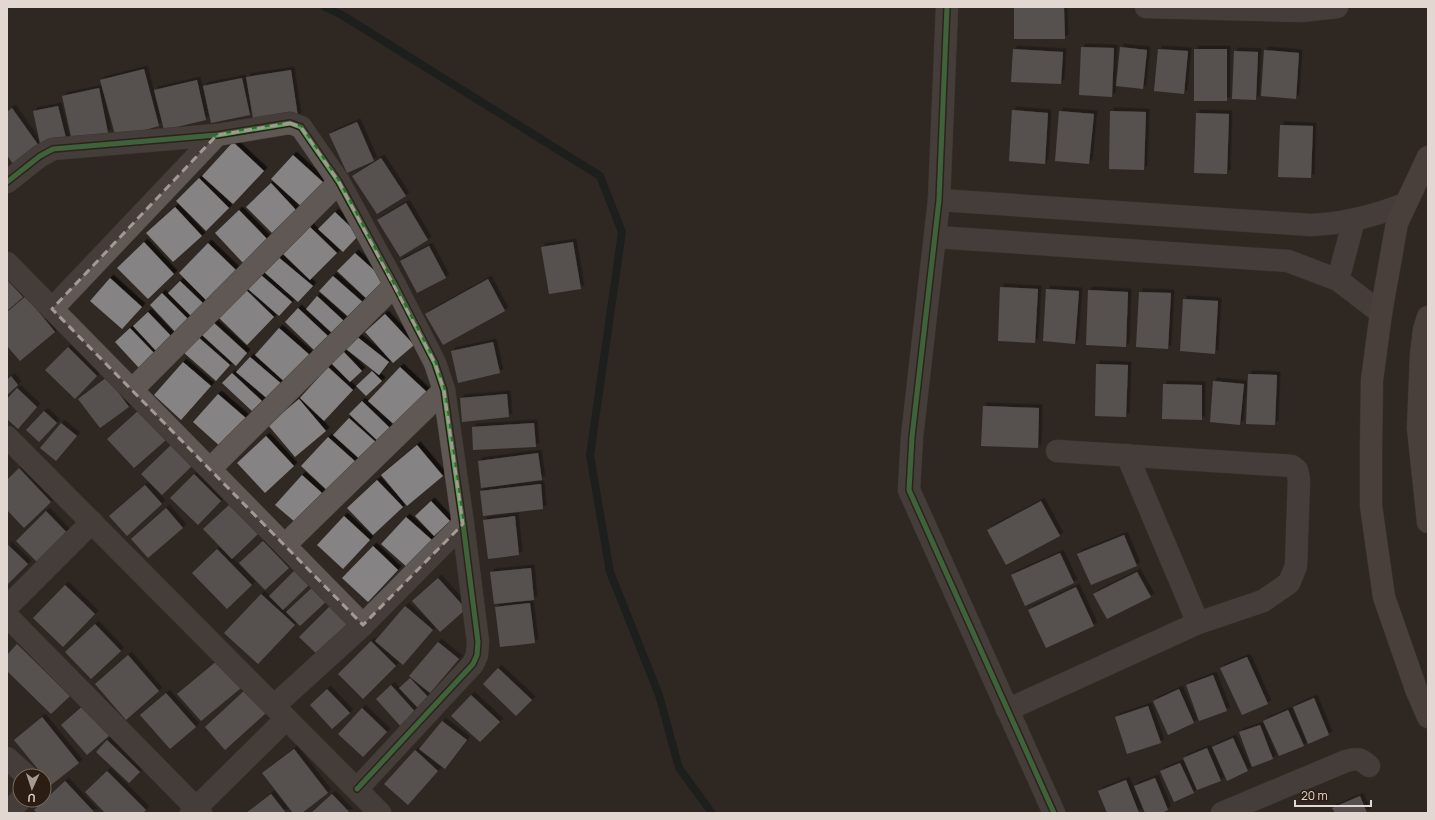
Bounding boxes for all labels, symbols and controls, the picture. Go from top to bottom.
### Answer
north arrow [12,768,52,808]
scale bar [1295,782,1371,808]
text: 20 m [1301,787,1328,804]
text: U [27,791,36,806]

